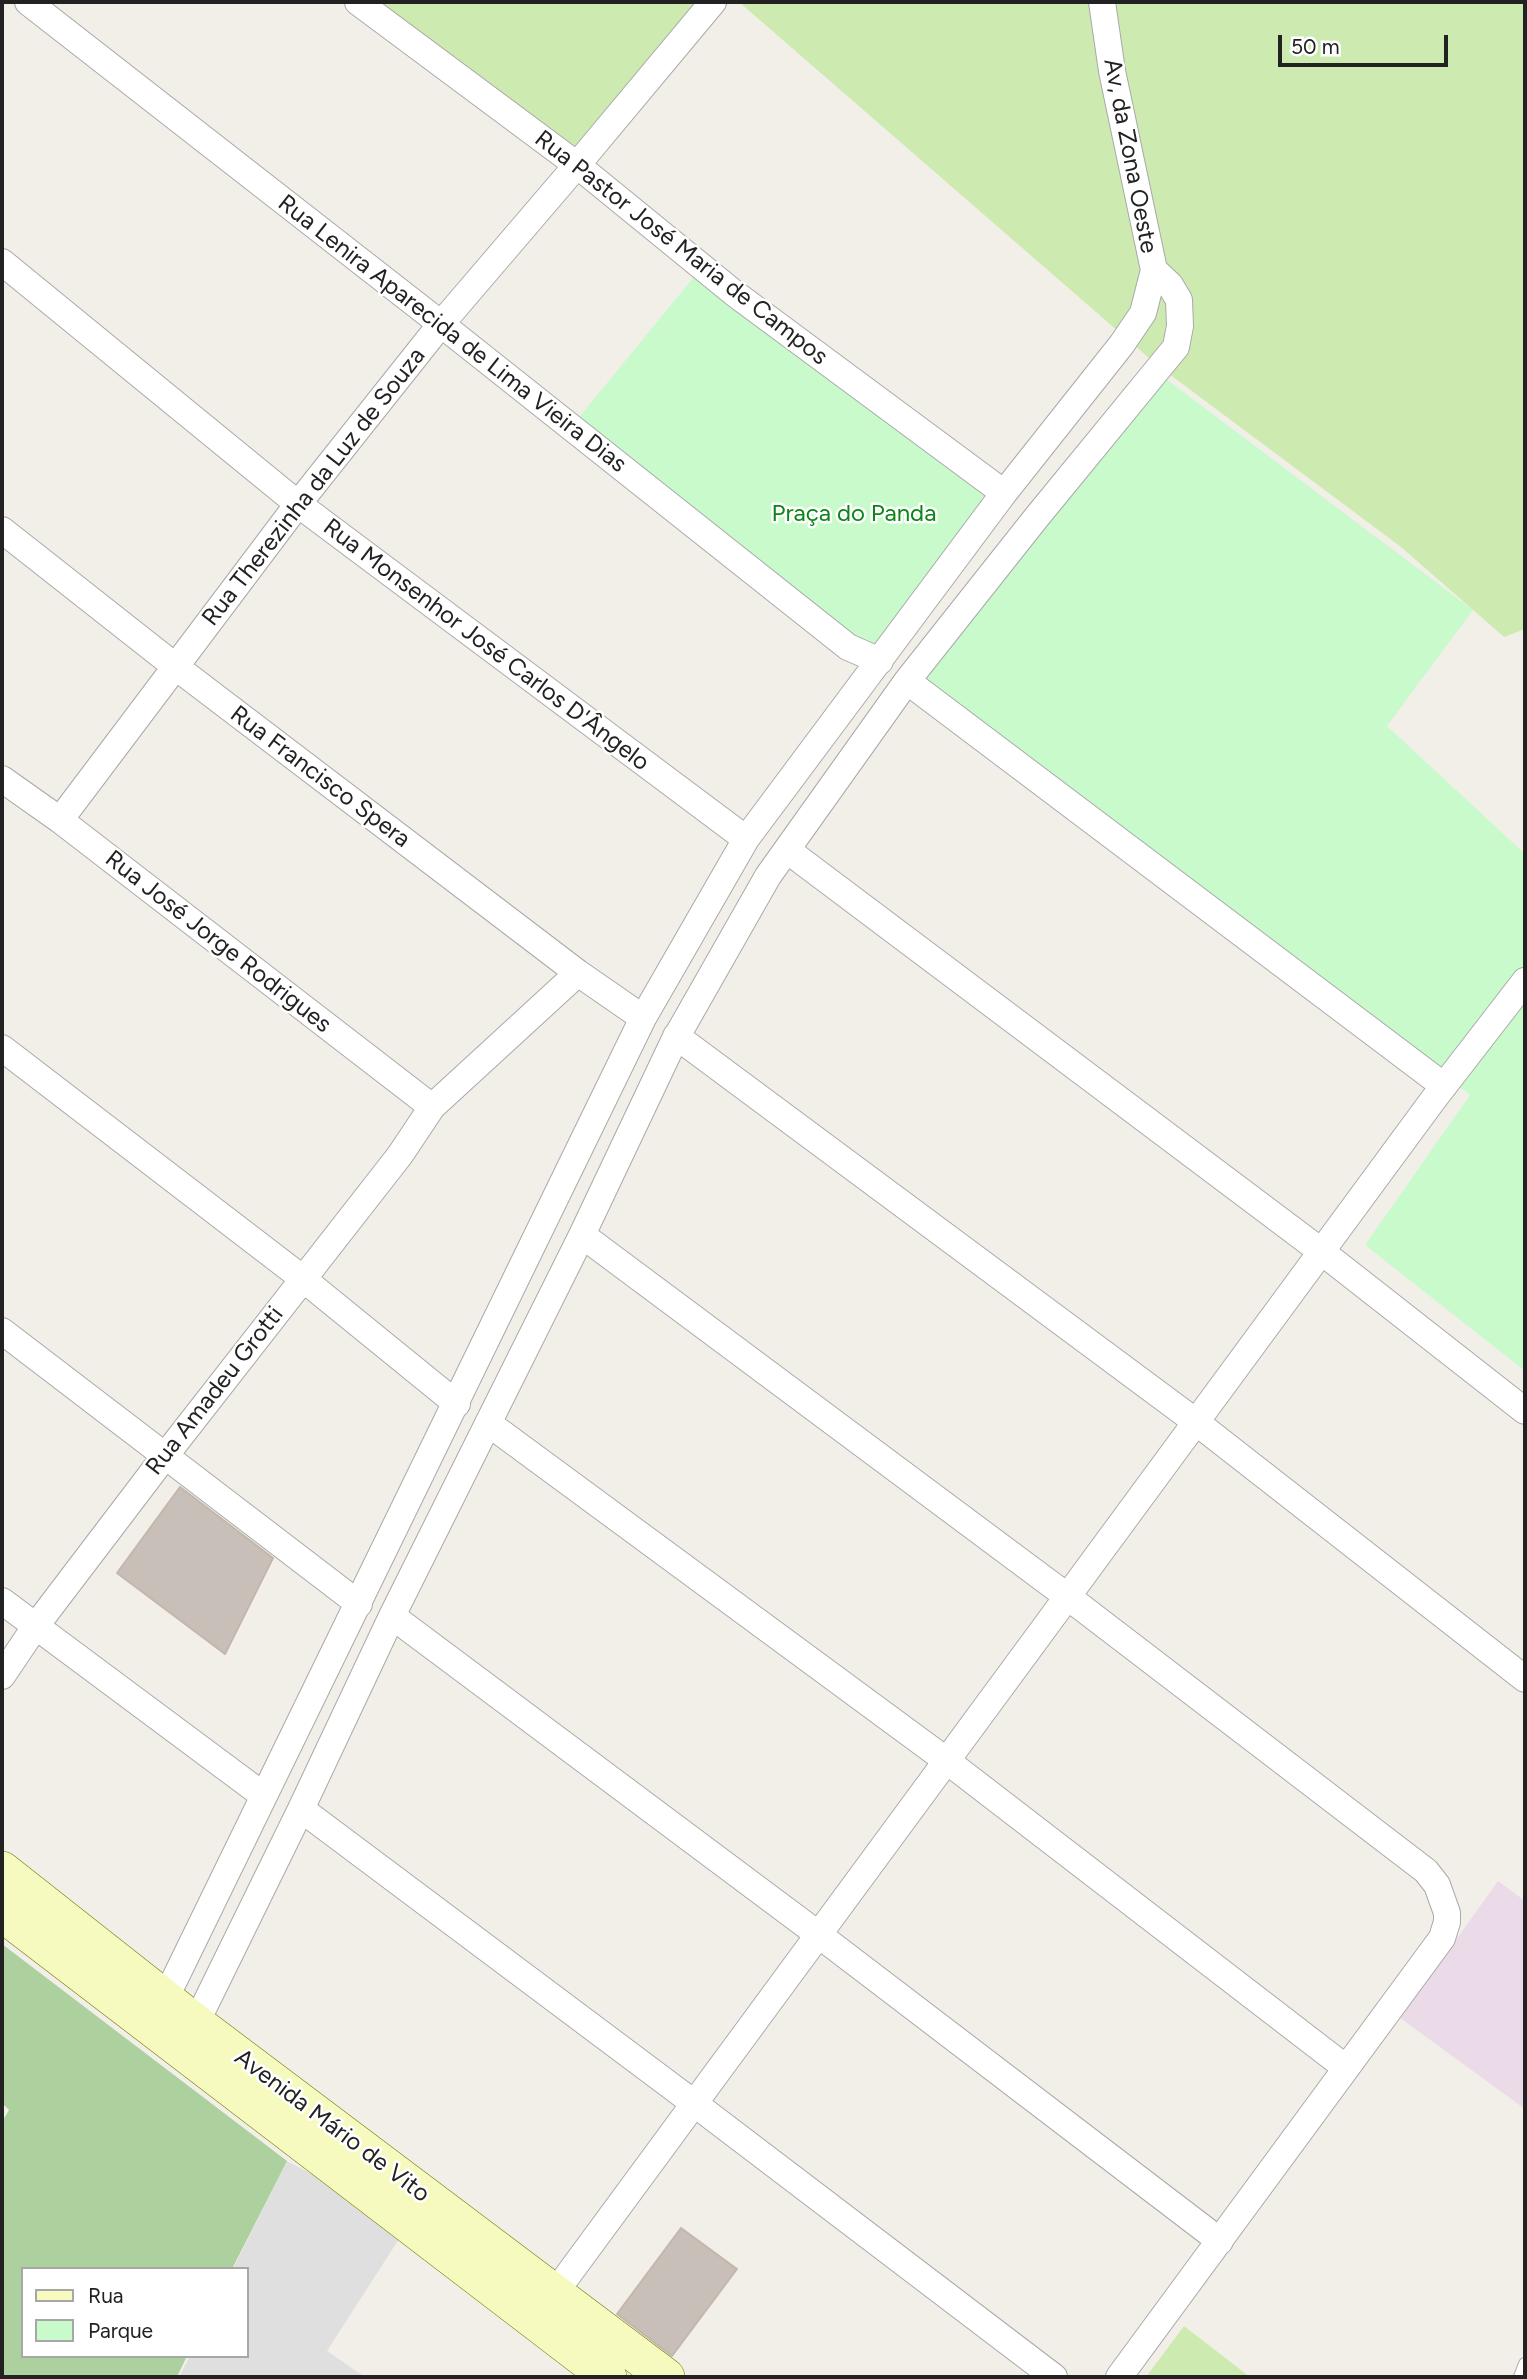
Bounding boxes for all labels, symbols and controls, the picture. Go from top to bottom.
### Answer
scale bar [1282,21,1452,65]
text: 50 m [1291,34,1340,59]
street label: Av, da Zona Oeste [1097,56,1163,256]
street label: Rua Pastor José Maria de Campos [529,125,833,371]
street label: Rua Lenira Aparecida de Lima Vieira Dias [272,189,632,479]
street label: Rua Therezinha da Luz de Souza [197,342,431,632]
park label: Praça do Panda [772,500,936,528]
street label: Rua Monsenhor José Carlos D'Ângelo [317,513,655,777]
street label: Rua Francisco Spera [224,700,416,854]
street label: Rua José Jorge Rodrigues [99,845,337,1039]
street label: Rua Amadeu Grotti [140,1301,290,1481]
street label: Avenida Mário de Vito [229,2043,435,2209]
legend [21,2267,248,2358]
text: Rua [88,2283,124,2308]
text: Parque [88,2318,153,2343]

